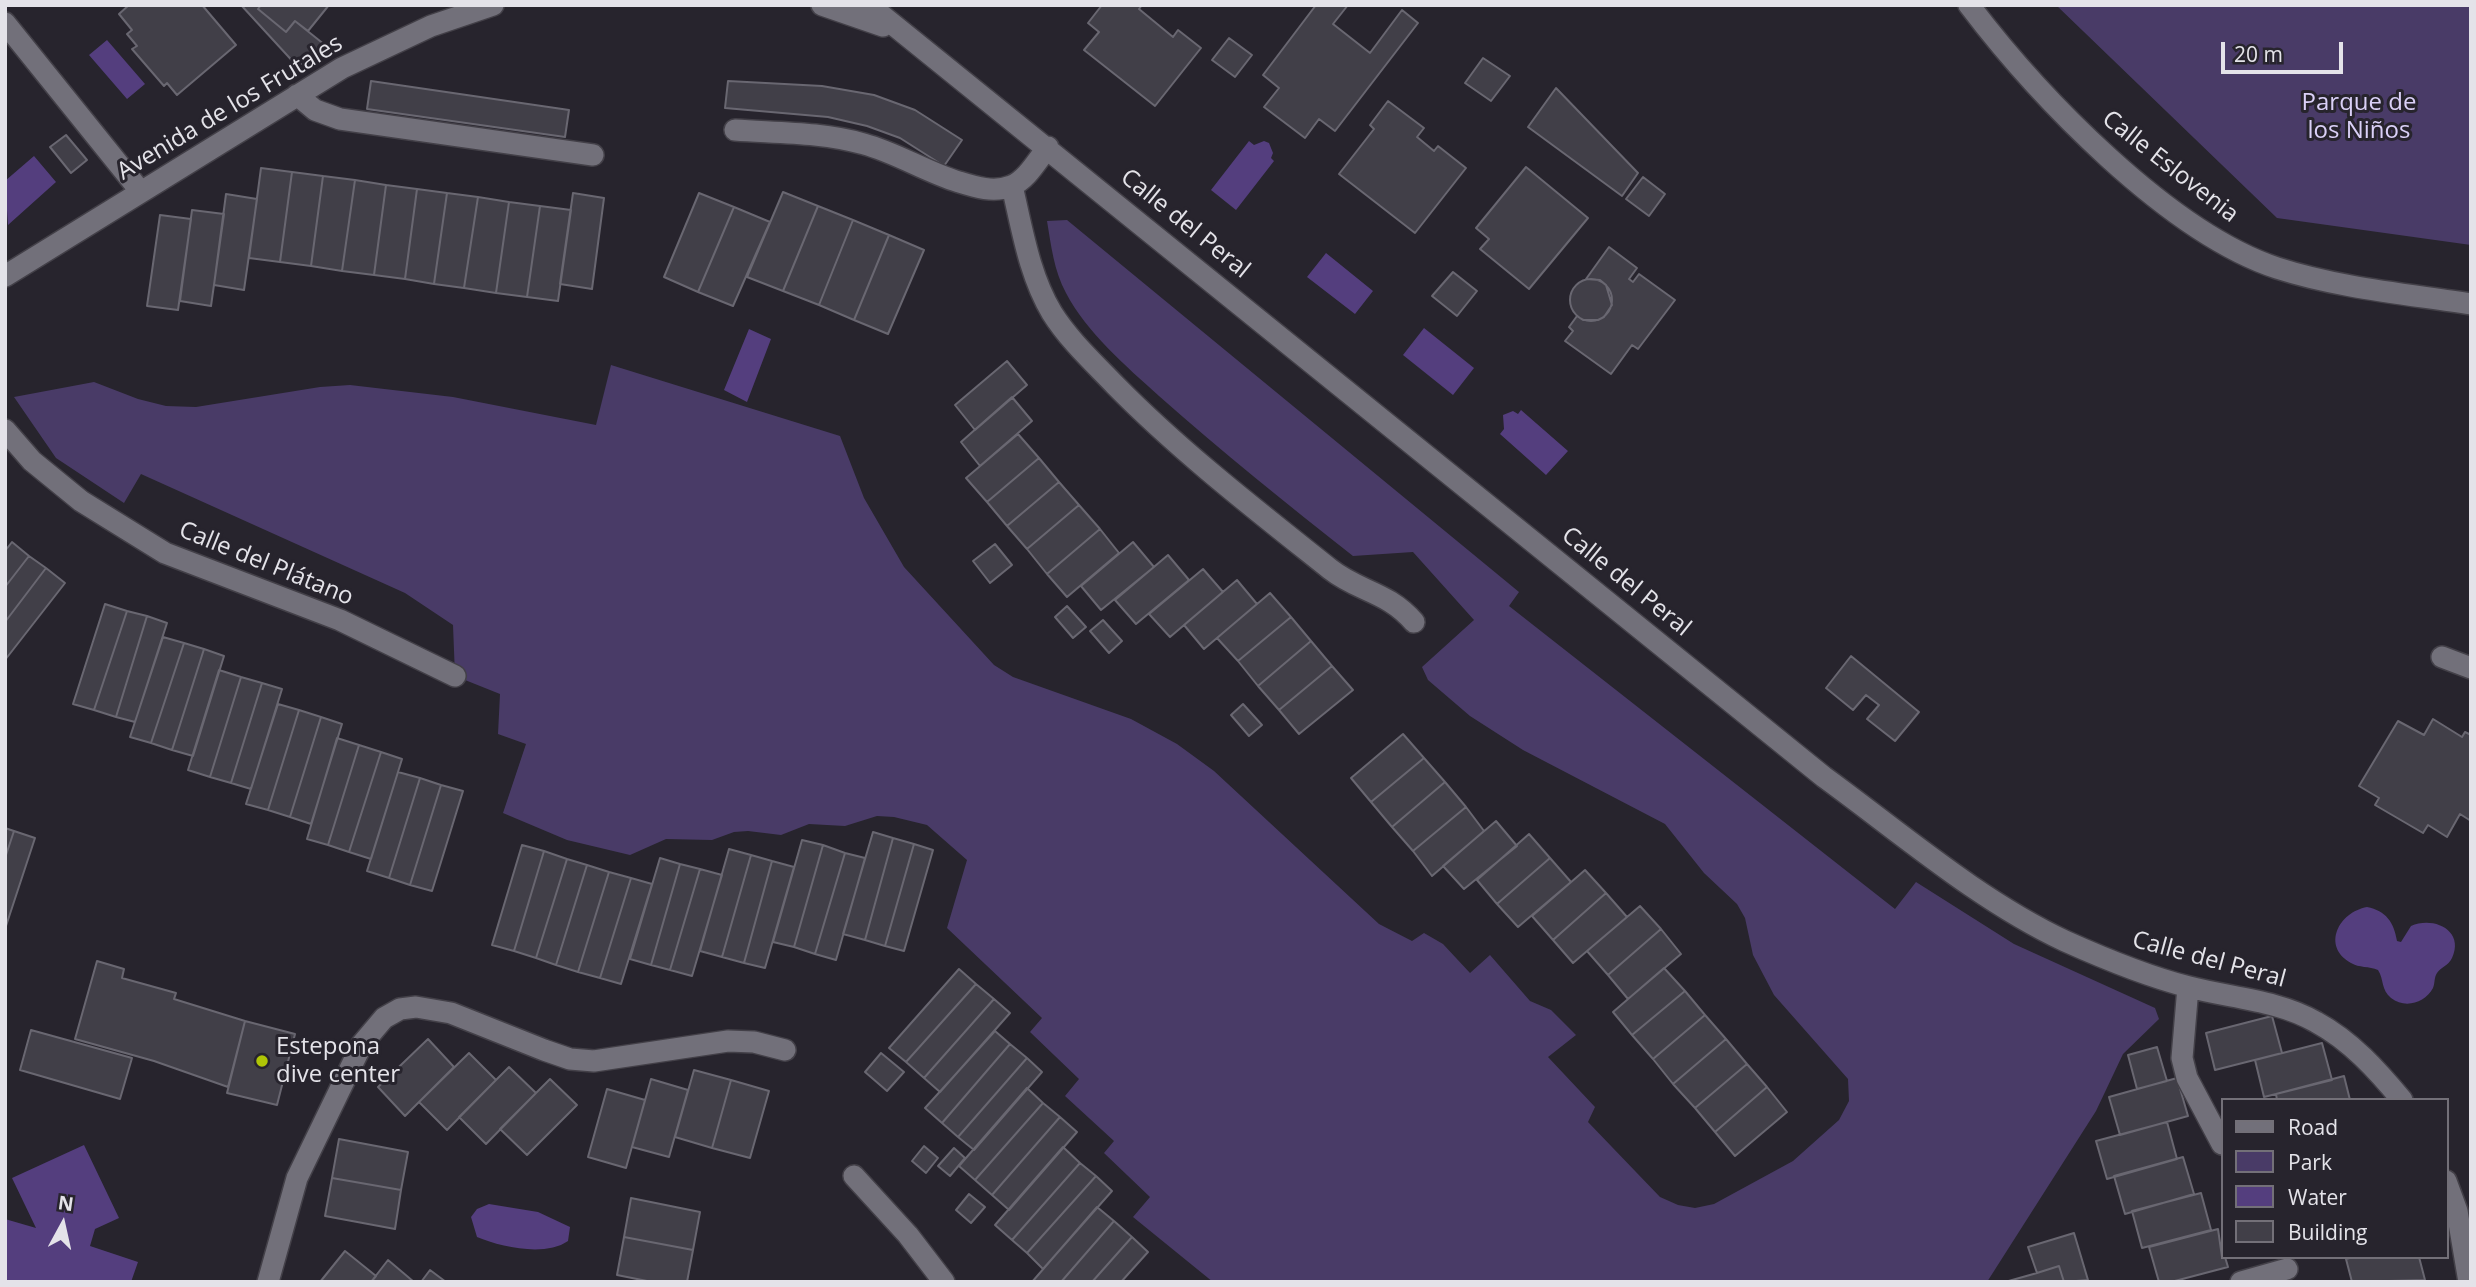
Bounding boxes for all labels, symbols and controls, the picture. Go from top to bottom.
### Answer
scale bar [2224,28,2346,72]
street label: Avenida de los Frutales [112,29,348,187]
text: 20 m [2234,40,2283,68]
park label: Parque de los Niños [2302,89,2416,145]
street label: Calle Eslovenia [2096,105,2244,229]
street label: Calle del Peral [1115,163,1255,285]
street label: Calle del Plátano [175,516,357,612]
street label: Calle del Peral [1556,521,1696,643]
street label: Calle del Peral [2129,926,2289,994]
place label: Estepona dive center [276,1033,400,1089]
marker: Estepona dive center [254,1053,270,1069]
legend [2220,1098,2448,1259]
text: Road [2288,1113,2338,1141]
text: Park [2288,1148,2332,1176]
text: Water [2288,1183,2347,1211]
north arrow [28,1189,98,1259]
text: N [56,1189,75,1217]
text: Building [2288,1218,2367,1246]

